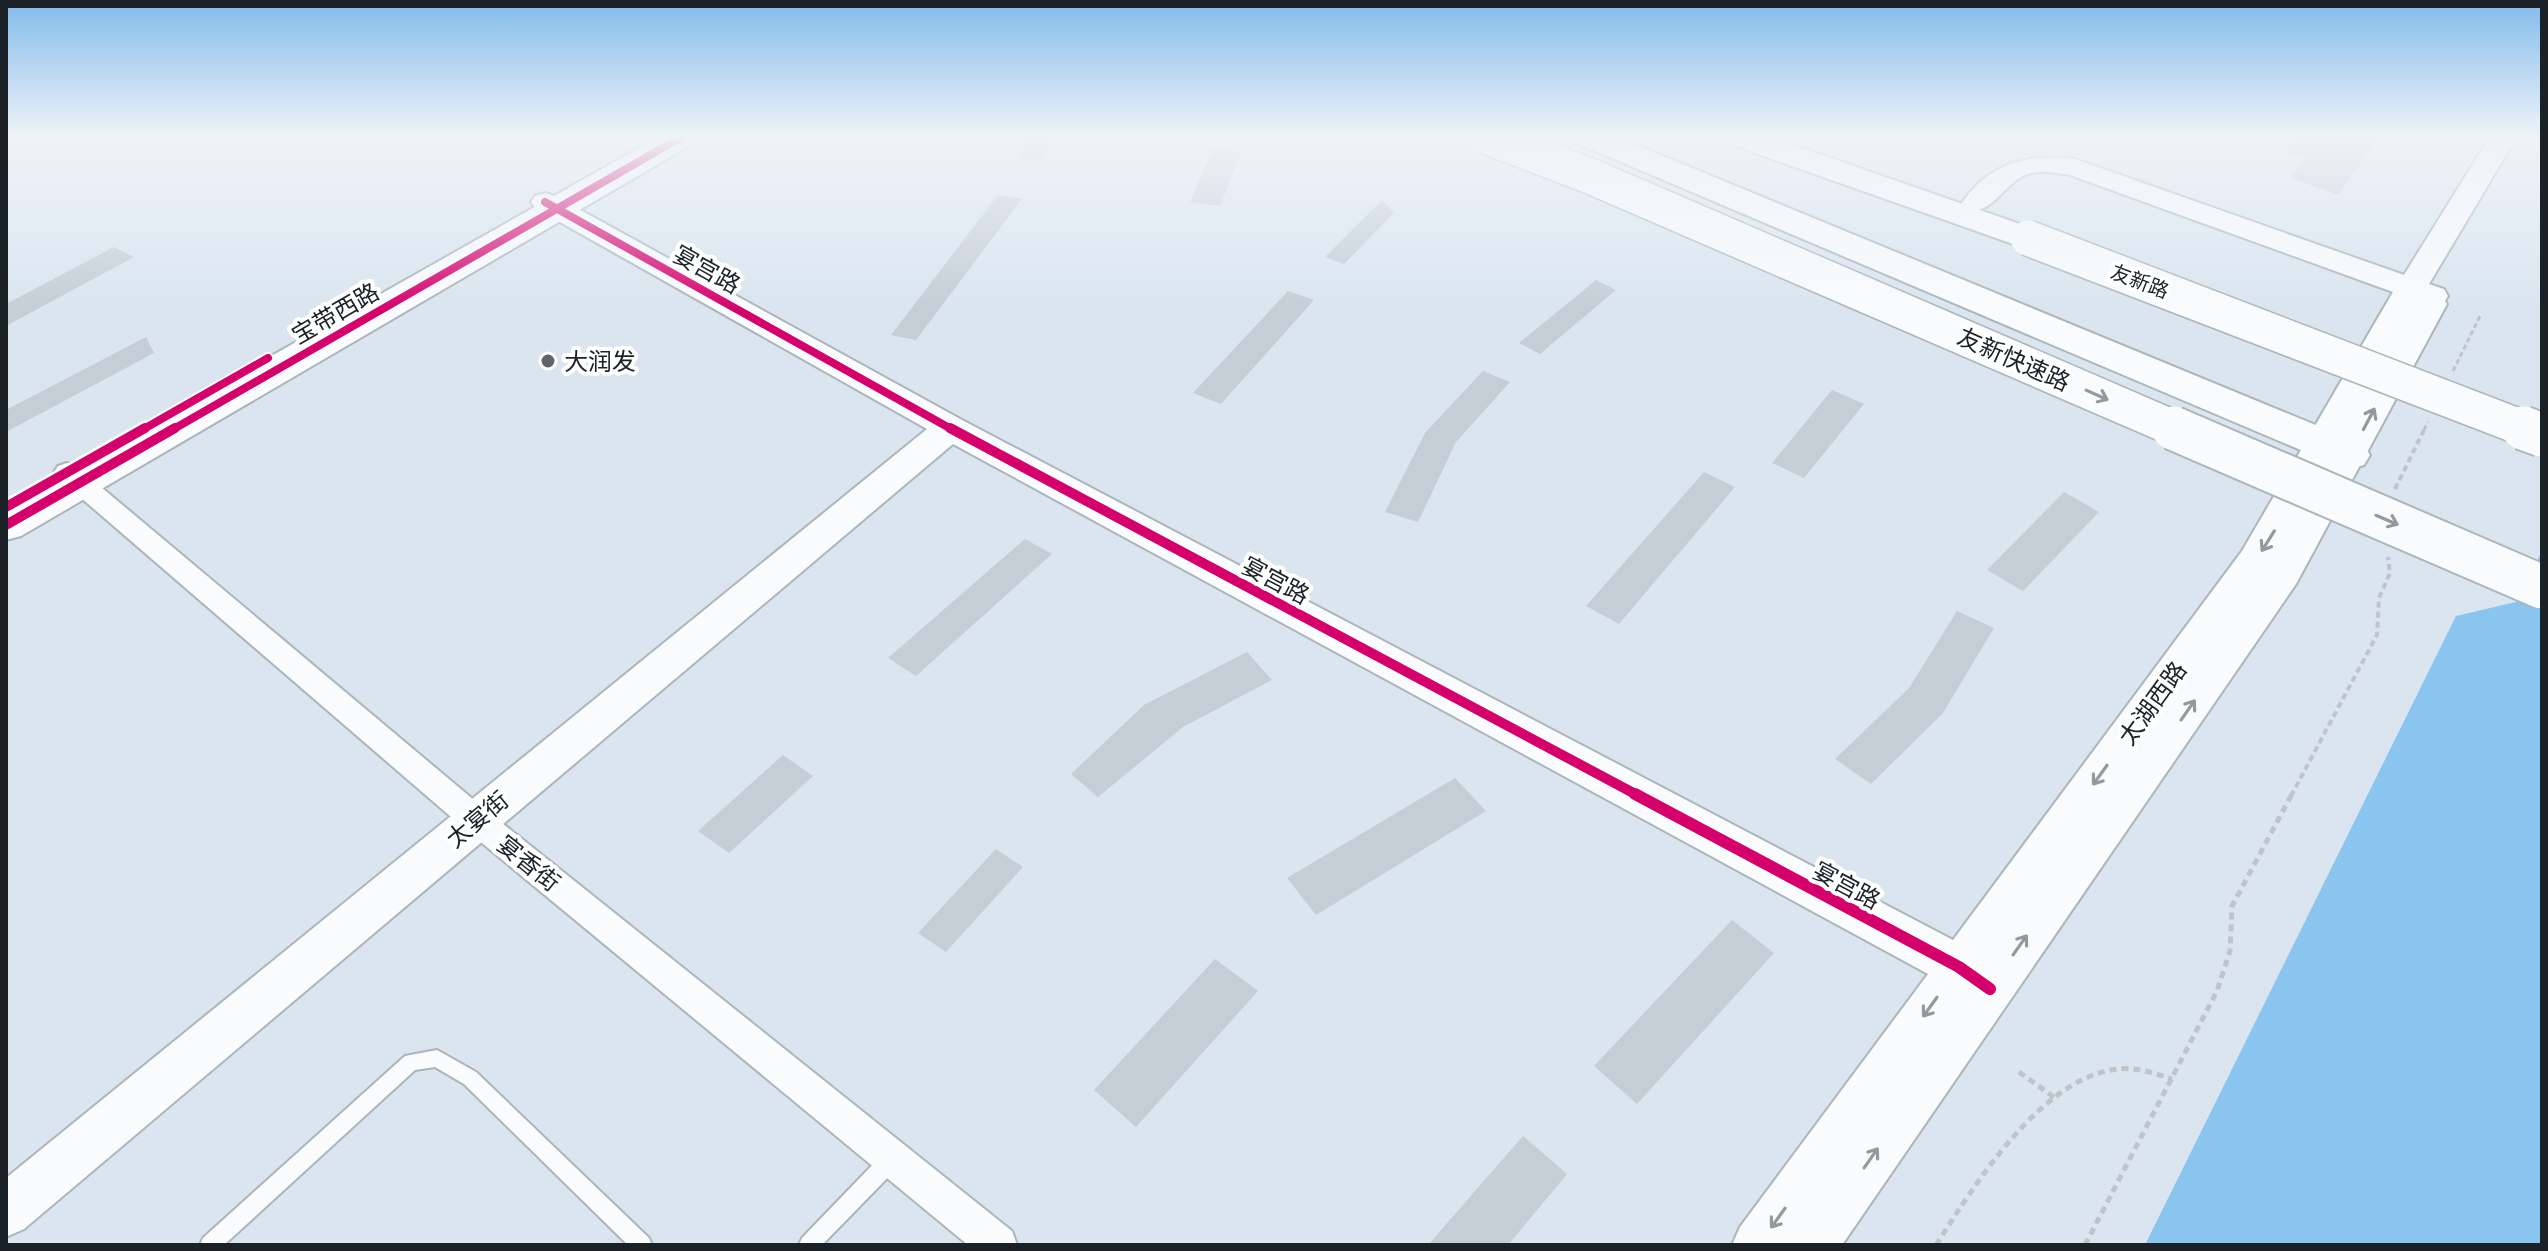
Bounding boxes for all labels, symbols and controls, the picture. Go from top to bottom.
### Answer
street label: 宴宫路 [668,238,746,300]
street label: 友新路 [2107,258,2173,304]
street label: 宝带西路 [285,275,385,351]
street label: 友新快速路 [1953,320,2075,398]
place label: 大润发 [564,345,636,377]
marker: 大润发 [539,352,557,370]
one-way arrow [2084,388,2108,403]
one-way arrow [2362,408,2378,431]
one-way arrow [2374,514,2398,529]
one-way arrow [2259,529,2275,552]
street label: 宴宫路 [1237,549,1315,611]
street label: 太湖西路 [2111,655,2193,751]
one-way arrow [2179,700,2196,722]
one-way arrow [2092,763,2108,785]
street label: 太宴街 [439,784,515,854]
street label: 宴香街 [491,828,567,898]
street label: 宴宫路 [1808,854,1886,916]
one-way arrow [2012,935,2029,956]
one-way arrow [1922,996,1938,1018]
one-way arrow [1863,1148,1880,1170]
one-way arrow [1770,1207,1787,1228]

